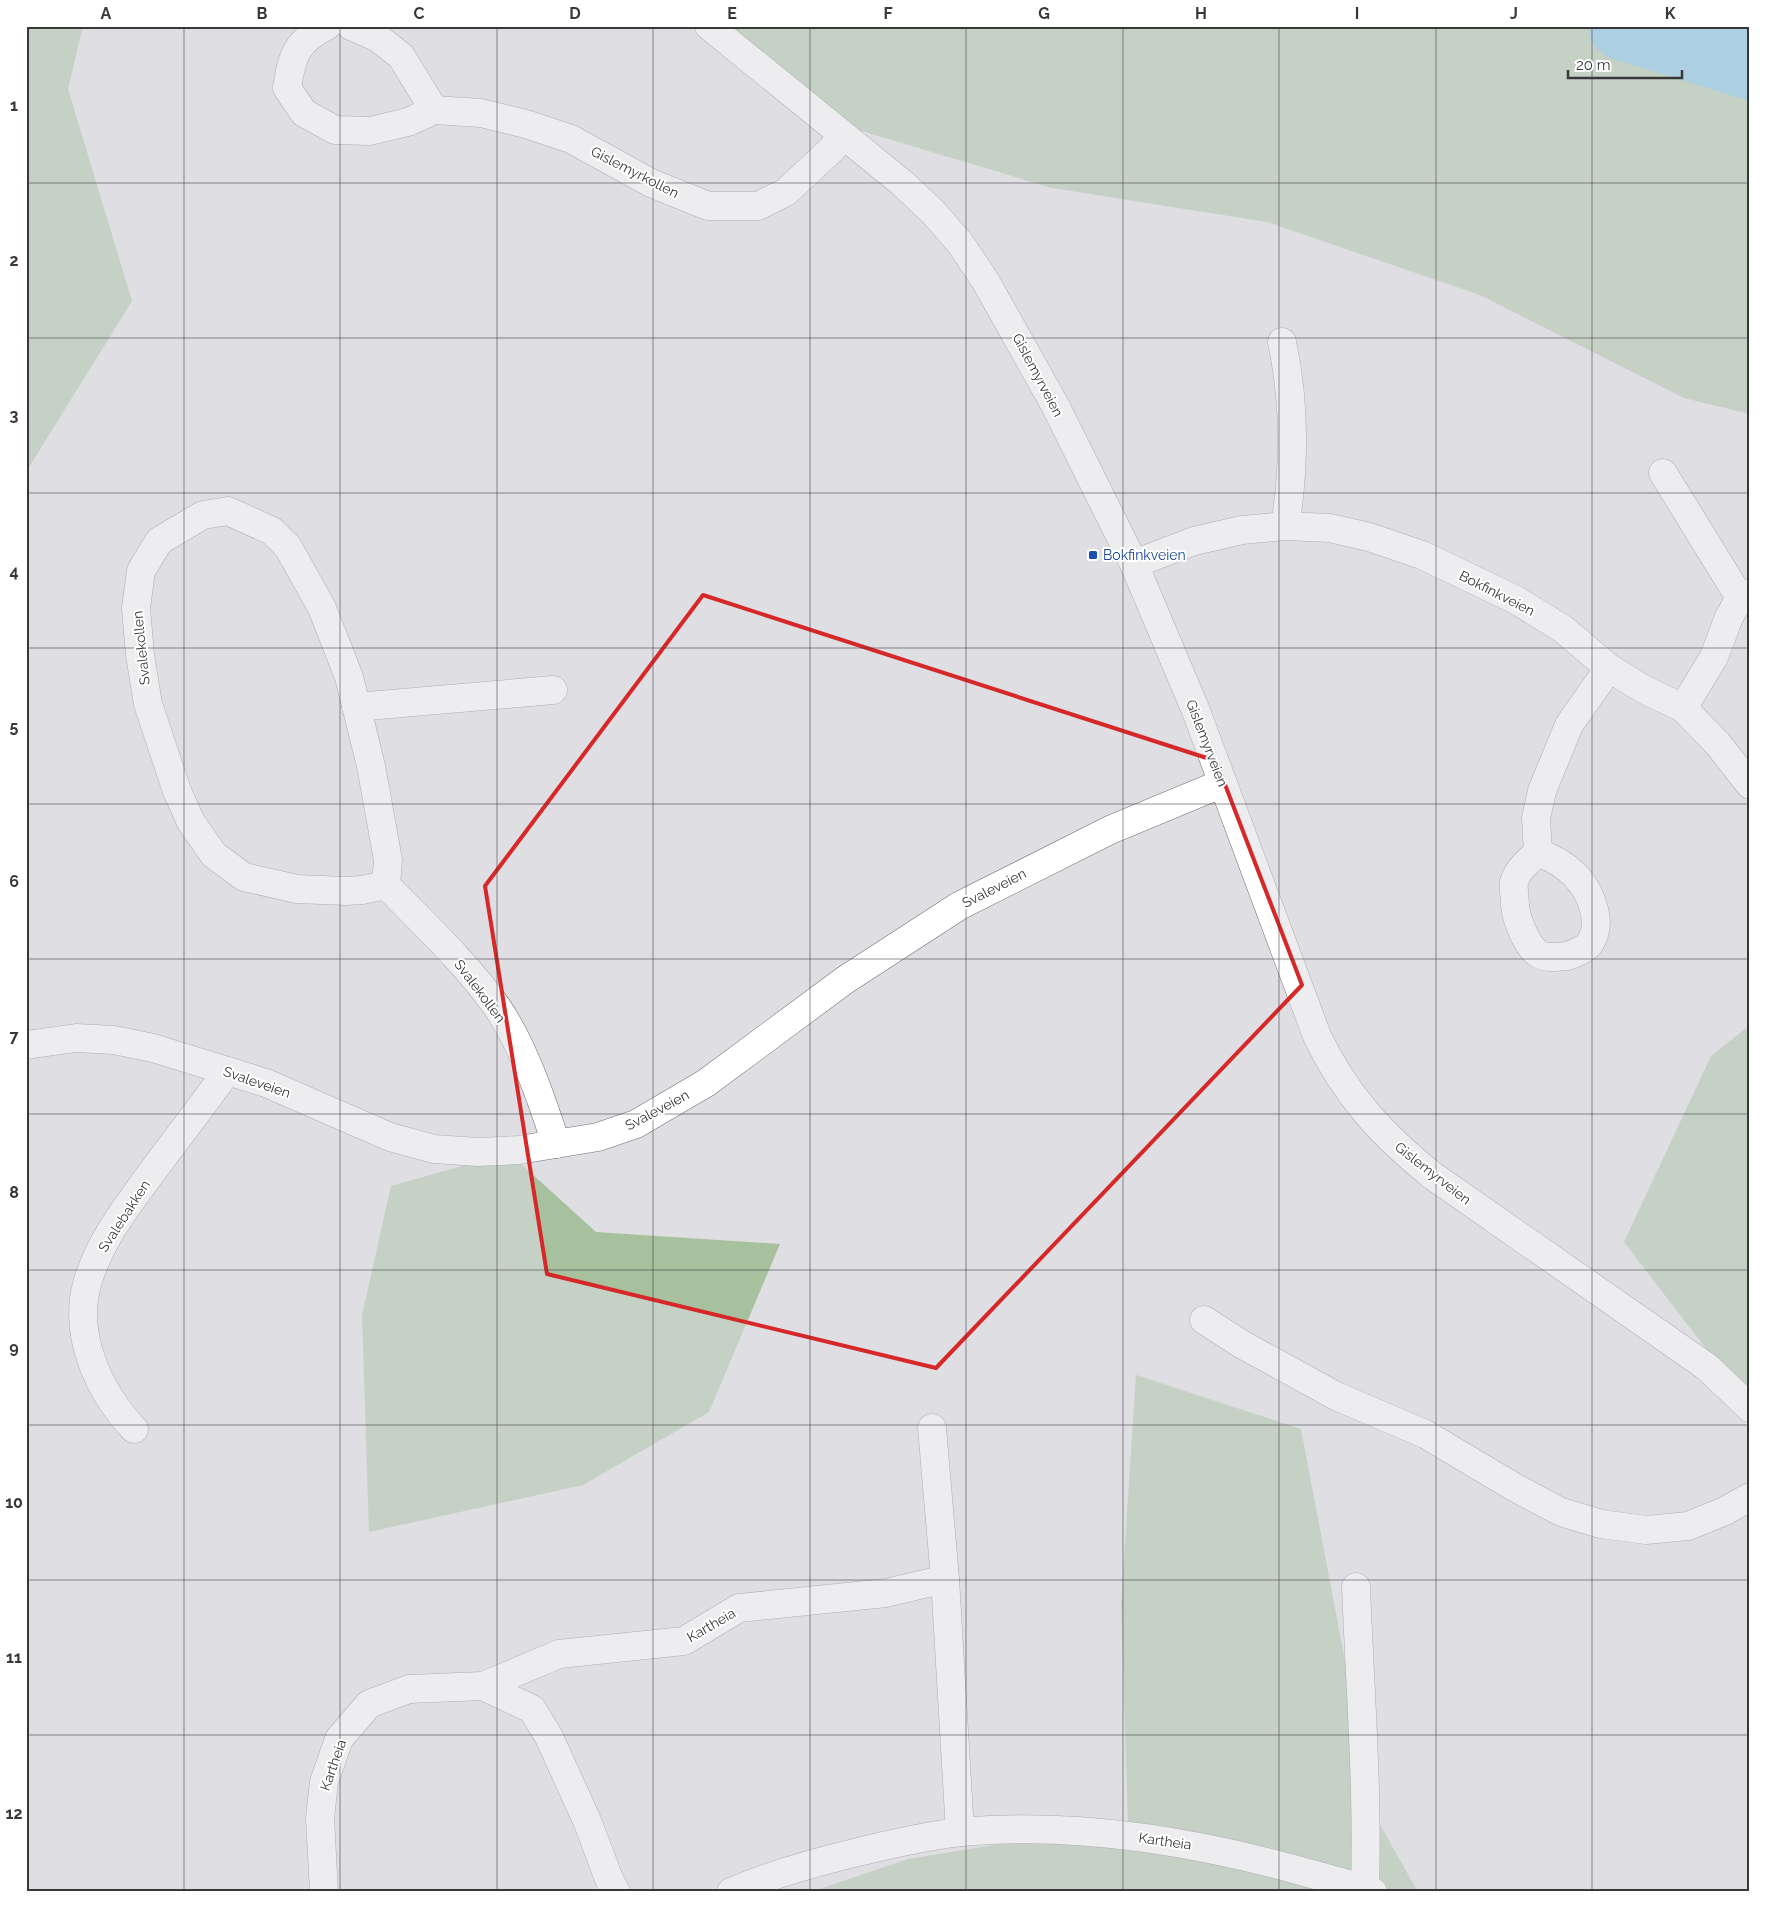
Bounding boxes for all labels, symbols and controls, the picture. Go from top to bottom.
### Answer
text: A [101,4,112,23]
text: B [257,4,268,23]
text: C [414,4,425,23]
text: D [569,4,581,23]
text: E [727,4,737,23]
text: F [883,4,893,23]
text: G [1038,4,1050,23]
text: H [1195,4,1207,23]
text: I [1355,4,1359,23]
text: J [1510,4,1518,23]
text: K [1665,4,1676,23]
scale bar [1568,48,1682,80]
text: 20 m [1576,56,1611,74]
text: 1 [10,96,18,115]
street label: Gislemyrkollen [588,143,682,201]
text: 2 [9,251,19,270]
street label: Gislemyrveien [1009,331,1067,419]
text: 3 [10,406,19,425]
place label: Bokfinkveien [1103,547,1186,563]
marker: Bokfinkveien [1087,549,1099,561]
text: 4 [9,562,19,581]
street label: Bokfinkveien [1457,567,1537,619]
street label: Svalekollen [129,610,153,686]
street label: Gislemyrveien [1183,697,1231,789]
text: 5 [10,717,19,736]
street label: Svaleveien [959,865,1029,911]
text: 6 [9,872,19,891]
street label: Svalekollen [451,956,509,1026]
text: 7 [10,1027,19,1046]
street label: Svaleveien [221,1063,293,1101]
street label: Svaleveien [622,1087,692,1133]
street label: Gislemyrveien [1392,1138,1474,1208]
street label: Svalebakken [95,1177,153,1255]
text: 8 [9,1183,19,1202]
text: 9 [9,1338,19,1357]
text: 10 [5,1493,23,1512]
street label: Kartheia [684,1605,738,1645]
text: 11 [6,1648,22,1667]
street label: Kartheia [317,1737,349,1793]
text: 12 [6,1804,22,1823]
street label: Kartheia [1137,1829,1193,1853]

